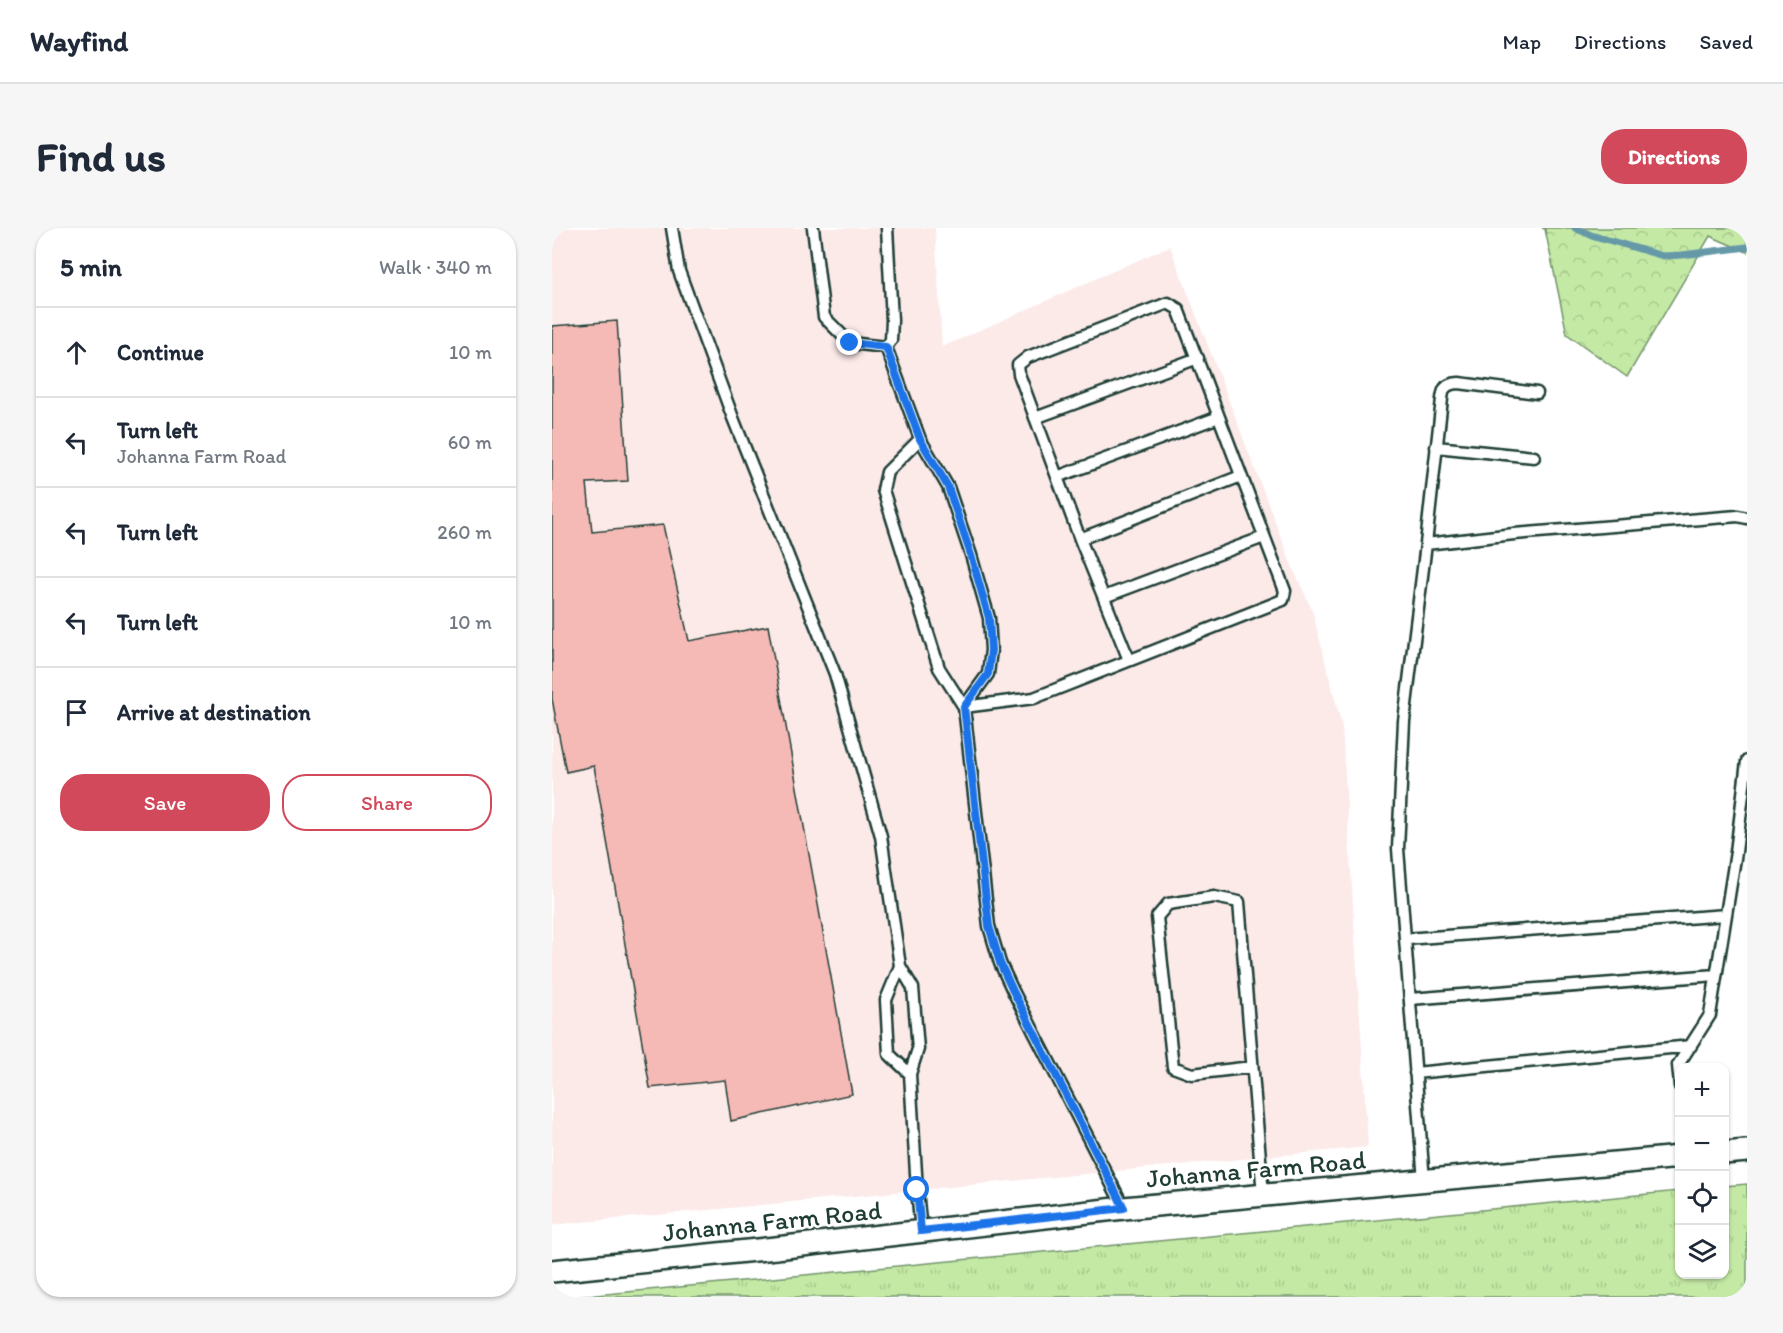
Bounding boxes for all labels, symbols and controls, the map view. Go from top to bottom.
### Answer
text: Wayfind [30,24,128,58]
text: Map [1503,29,1541,54]
text: Directions [1574,29,1666,54]
text: Saved [1699,29,1753,54]
button: Directions [1601,129,1747,184]
text: Find us [36,131,166,182]
text: 5 min [60,251,122,283]
text: Walk · 340 m [379,255,492,279]
route end [836,329,862,355]
icon: ahead [60,336,93,369]
text: Continue [117,339,204,366]
text: 10 m [449,340,492,364]
text: Turn left [117,417,198,444]
icon: left [60,426,93,459]
text: 60 m [448,430,492,454]
text: Johanna Farm Road [117,444,286,468]
icon: left [60,516,93,549]
text: Turn left [117,519,198,546]
text: 260 m [437,520,492,544]
icon: left [60,606,93,639]
text: Turn left [117,609,198,636]
text: 10 m [449,610,492,634]
icon: arrive [60,696,93,729]
text: Arrive at destination [117,699,311,726]
button: Save [60,774,270,831]
button: Share [282,774,492,831]
map controls [1675,1063,1729,1279]
button: + [1675,1063,1729,1117]
button: − [1675,1117,1729,1171]
street label: Johanna Farm Road [1145,1143,1367,1195]
button: locate [1675,1171,1729,1225]
route start [903,1176,929,1202]
street label: Johanna Farm Road [661,1194,883,1248]
button: layers [1675,1225,1729,1279]

